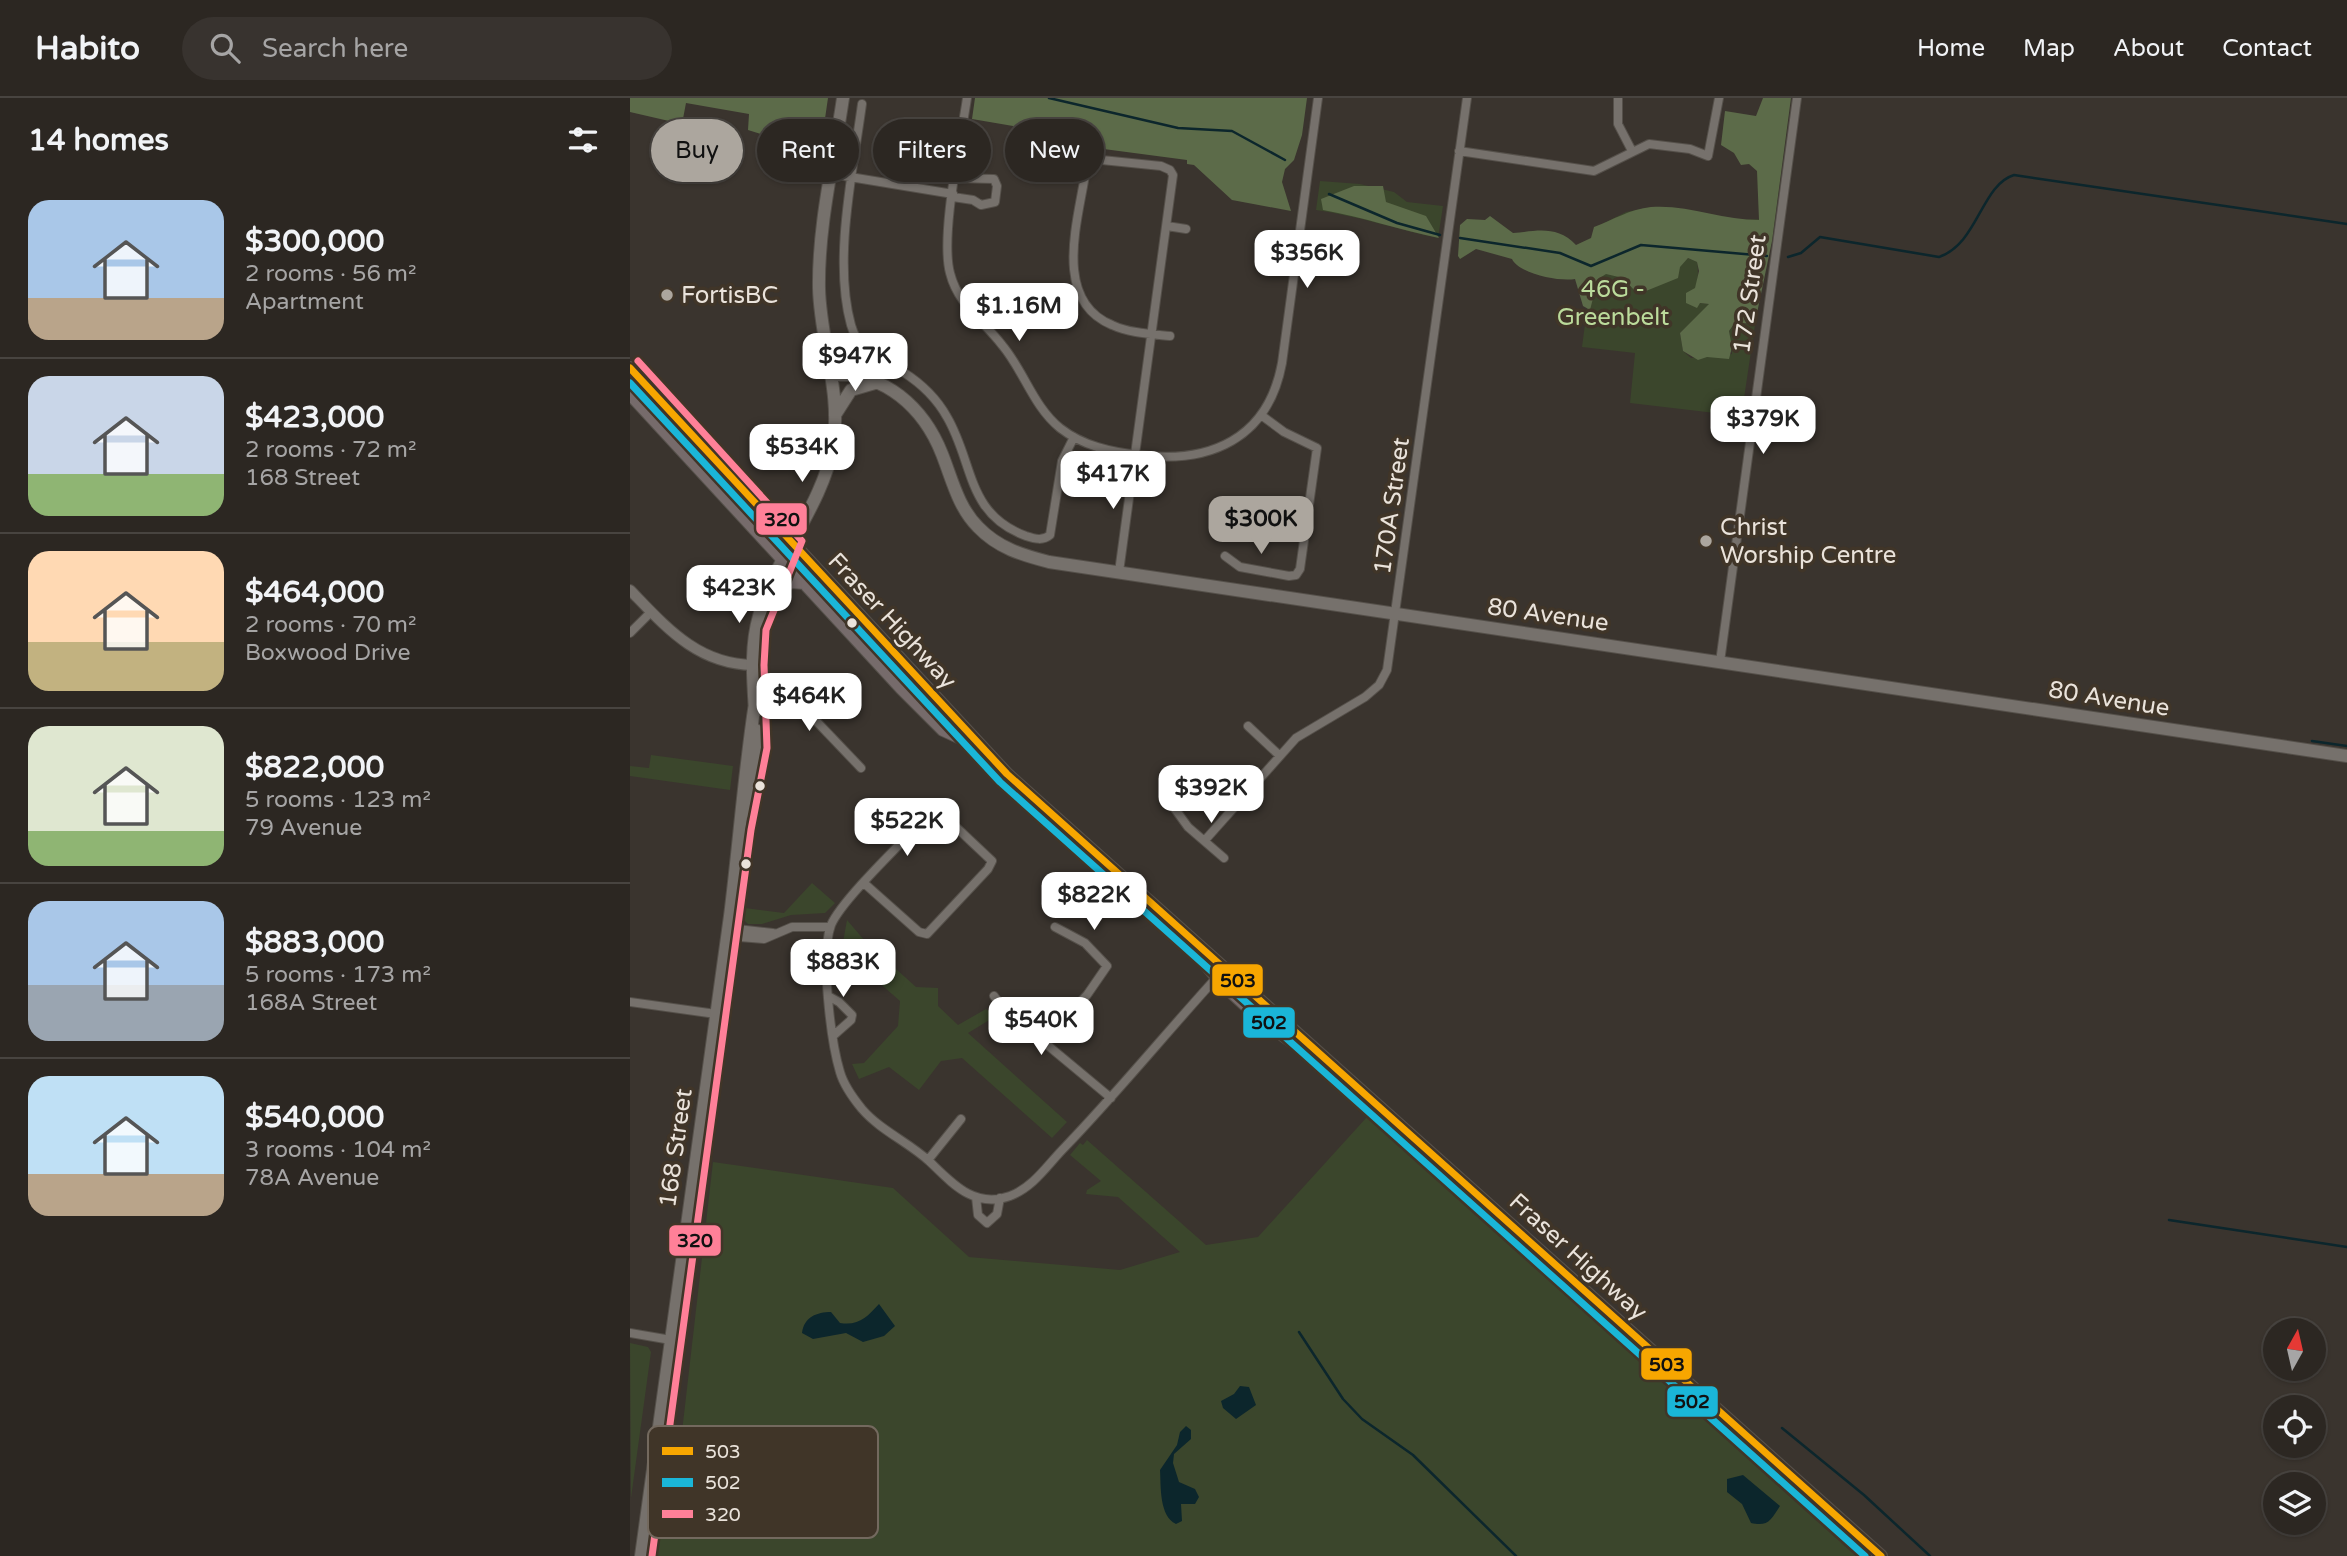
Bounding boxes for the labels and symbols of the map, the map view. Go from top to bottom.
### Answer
pin: $356K [1258,230,1356,290]
street label: 172 Street [1727,233,1773,355]
park label: 46G - Greenbelt [1557,275,1669,332]
place label: FortisBC [681,281,778,310]
pin: $1.16M [962,284,1076,343]
marker: FortisBC [659,287,675,303]
pin: $947K [806,334,904,393]
pin: $379K [1714,396,1812,456]
pin: $534K [753,424,851,484]
street label: 170A Street [1368,436,1416,576]
pin: $417K [1064,452,1162,511]
pin: $300K [1212,496,1310,556]
line badge: 320 [755,502,808,536]
text: 320 [764,509,800,531]
place label: Christ Worship Centre [1720,513,1896,570]
marker: Christ Worship Centre [1698,533,1714,549]
street label: Fraser Highway [822,547,963,695]
pin: $423K [690,566,788,625]
street label: 80 Avenue [1485,592,1611,638]
unlabelled marker [845,616,859,630]
pin: $464K [760,674,858,733]
street label: 80 Avenue [2046,675,2172,723]
pin: $392K [1162,766,1260,825]
unlabelled marker [753,779,767,793]
pin: $522K [858,798,956,858]
unlabelled marker [739,857,753,871]
pin: $822K [1045,872,1143,932]
pin: $883K [794,940,892,999]
line badge: 503 [1211,963,1264,997]
text: 503 [1220,970,1256,992]
pin: $540K [992,998,1090,1057]
line badge: 502 [1242,1006,1296,1039]
text: 502 [1251,1012,1287,1034]
street label: 168 Street [653,1087,699,1209]
street label: Fraser Highway [1503,1187,1653,1327]
line badge: 320 [668,1224,722,1257]
text: 320 [677,1230,713,1252]
north arrow [2263,1318,2326,1381]
line badge: 503 [1640,1347,1693,1381]
text: 503 [1649,1354,1685,1376]
line badge: 502 [1666,1385,1719,1418]
text: 502 [1674,1391,1710,1413]
legend [648,1426,878,1538]
text: 503 [705,1441,741,1463]
text: 502 [705,1472,741,1494]
text: 320 [705,1504,741,1526]

